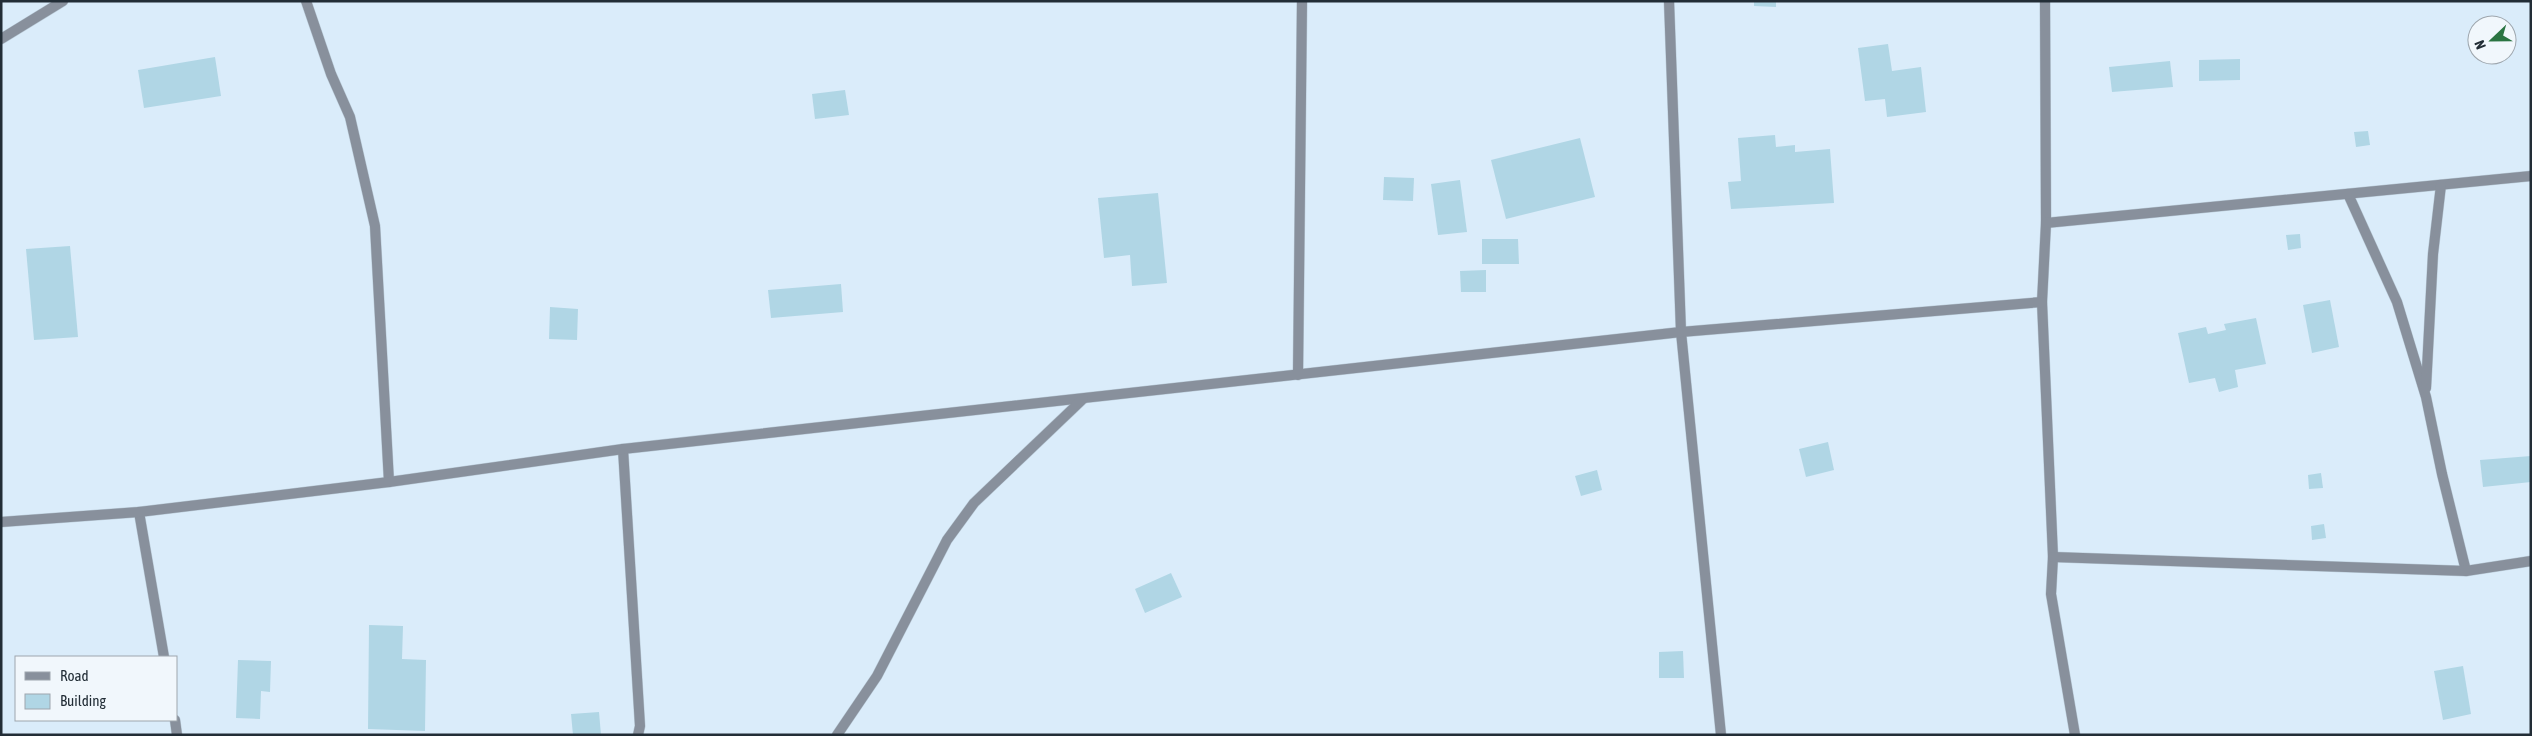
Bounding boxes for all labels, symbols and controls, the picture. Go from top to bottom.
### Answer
north arrow [2467,15,2517,65]
text: N [2471,38,2489,52]
legend [15,656,178,721]
text: Road [60,667,89,684]
text: Building [60,692,106,709]

